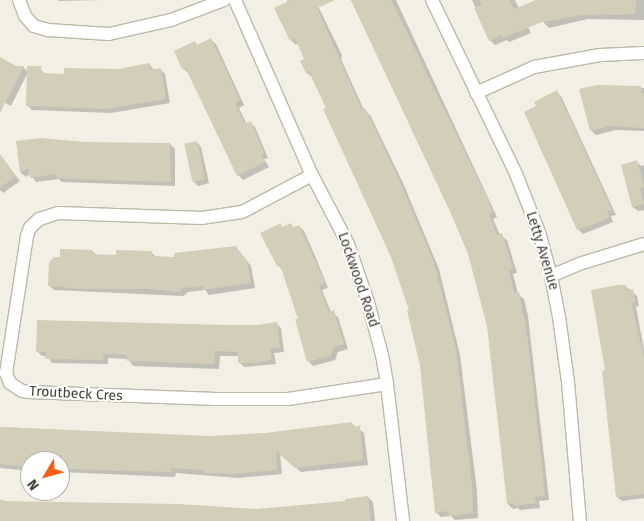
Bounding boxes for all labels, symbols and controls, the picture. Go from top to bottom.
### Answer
street label: Letty Avenue [522,210,562,292]
street label: Lockwood Road [334,230,382,330]
street label: Troutbeck Cres [29,383,123,405]
north arrow [20,451,70,501]
text: N [24,476,43,494]

